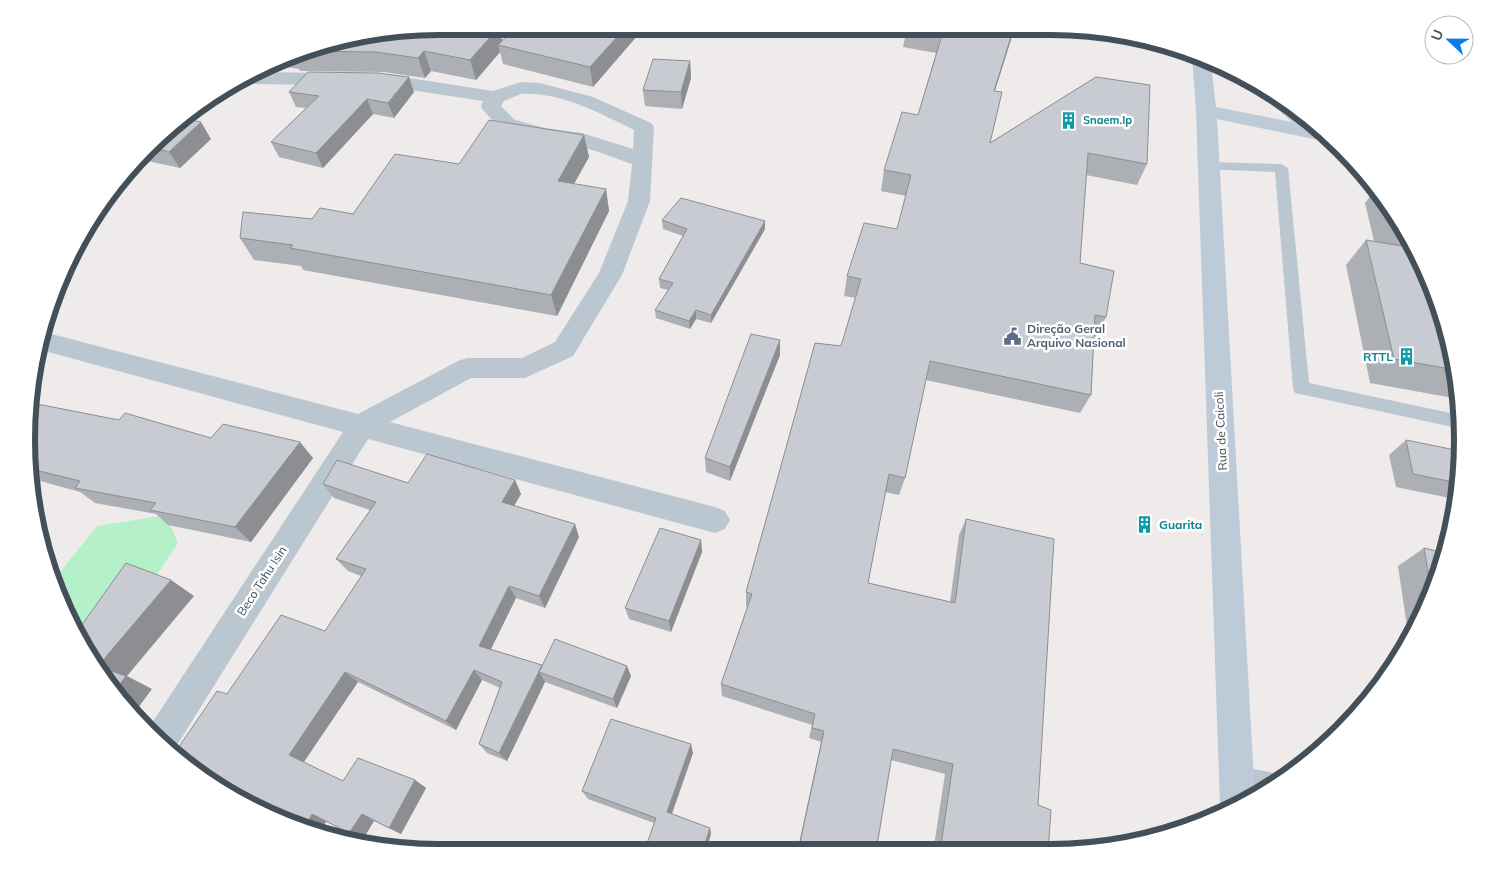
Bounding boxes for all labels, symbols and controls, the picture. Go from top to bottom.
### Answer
north arrow [1424,15,1474,65]
text: U [1427,27,1447,43]
building icon: Snaem.Ip [1059,110,1079,130]
place label: Snaem.Ip [1083,113,1132,127]
place label: Direção Geral Arquivo Nasional [1027,321,1126,350]
public building icon: Direção Geral Arquivo Nasional [1003,326,1023,346]
building icon: RTTL [1397,347,1417,367]
place label: RTTL [1363,349,1393,364]
street label: Rua de Caicoli [1211,391,1230,471]
building icon: Guarita [1135,515,1155,535]
place label: Guarita [1159,517,1202,532]
street label: Beco Tahu Isin [233,543,290,618]

